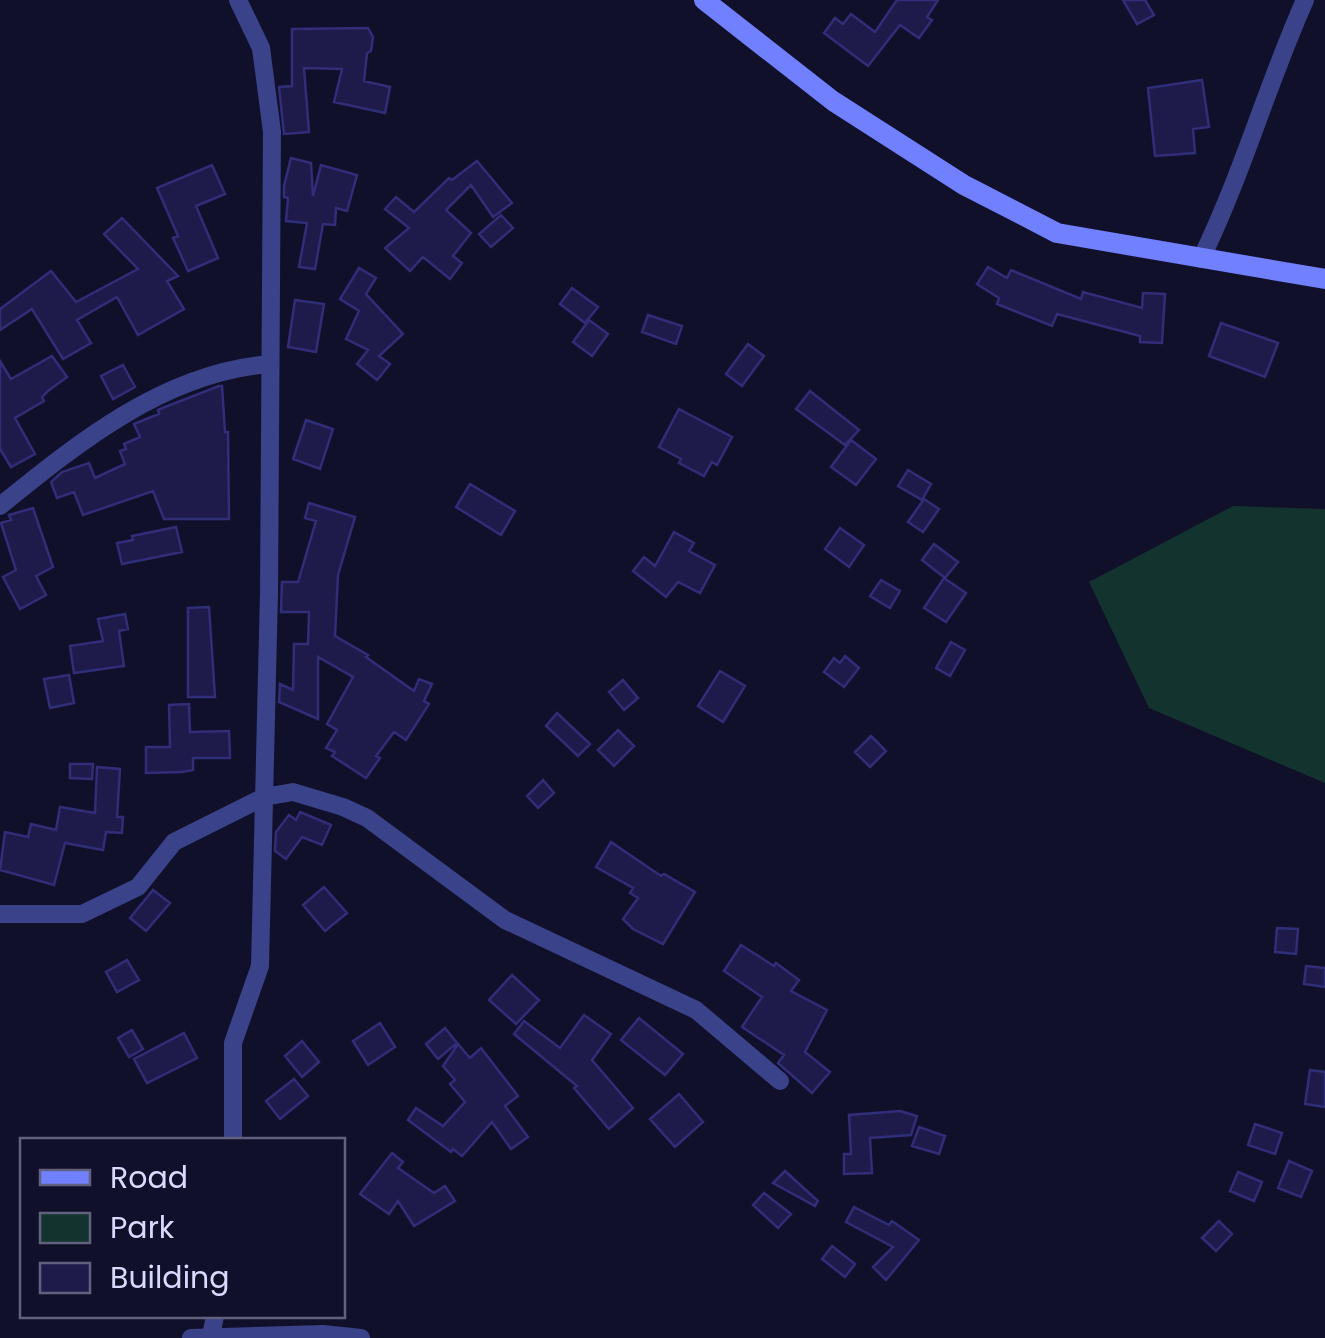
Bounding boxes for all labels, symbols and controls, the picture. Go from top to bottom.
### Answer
legend [20,1138,345,1318]
text: Road [110,1156,188,1199]
text: Park [110,1206,175,1249]
text: Building [110,1256,230,1299]

